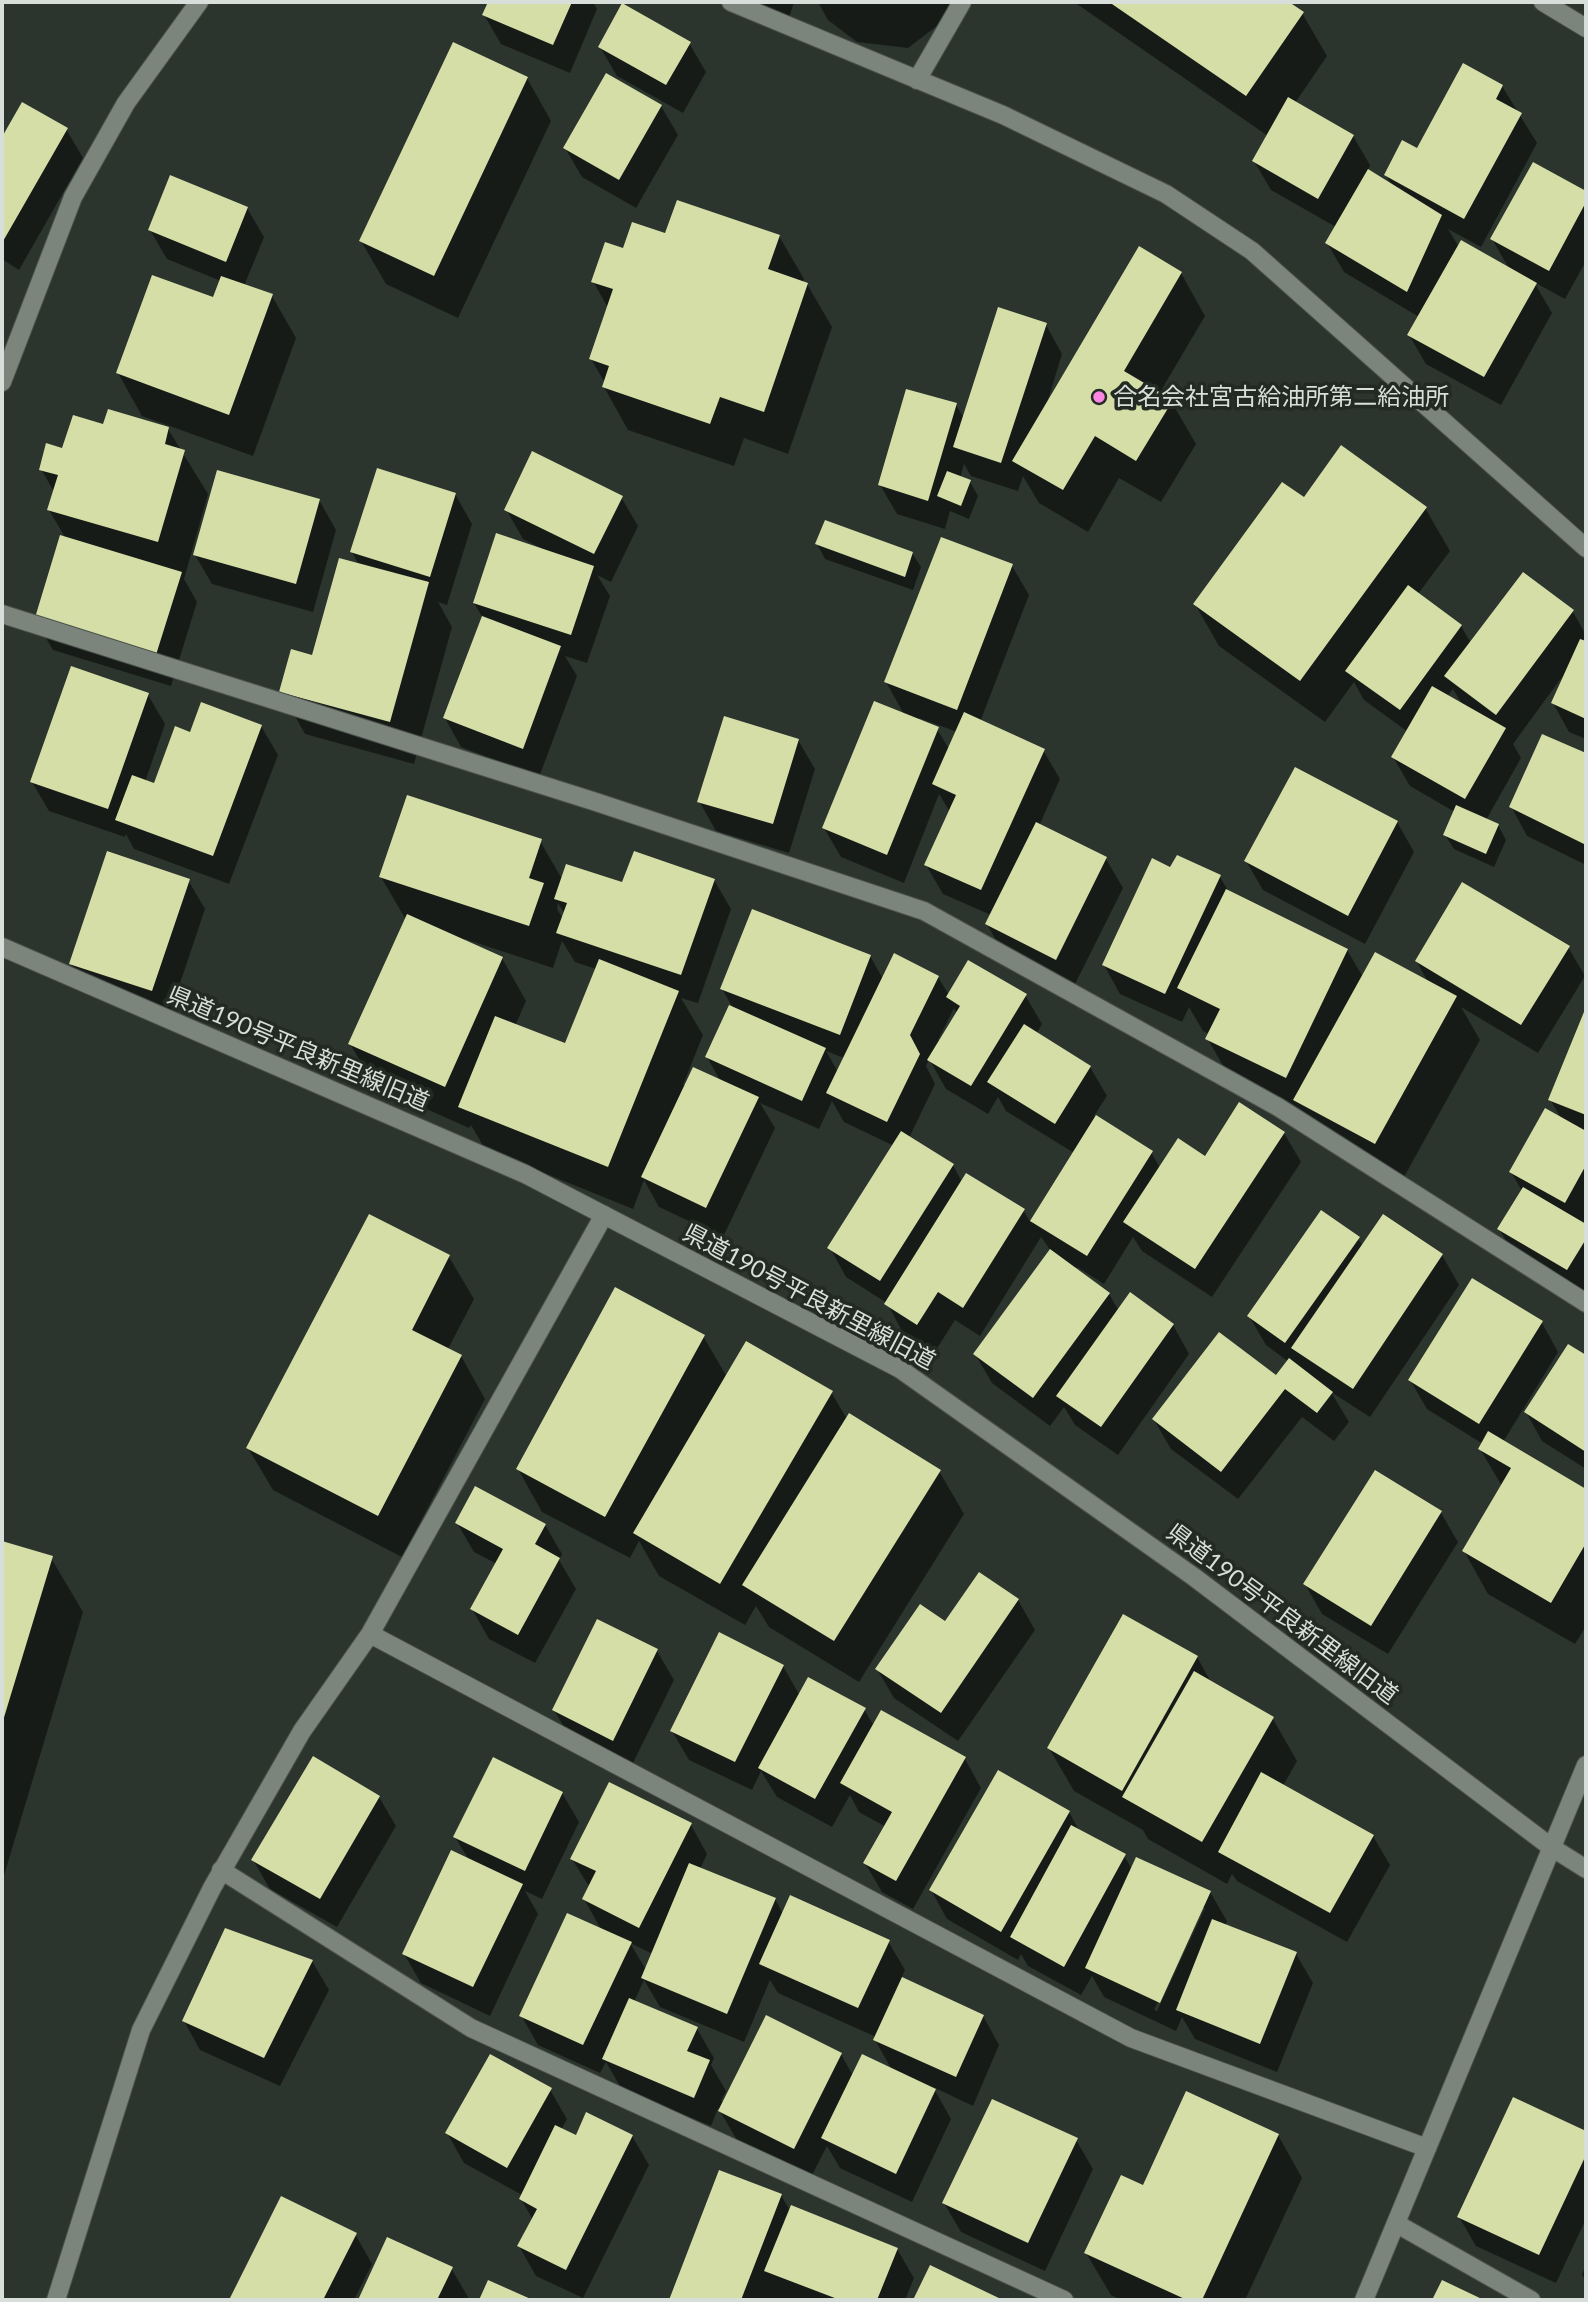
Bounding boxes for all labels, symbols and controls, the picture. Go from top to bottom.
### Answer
place label: 合名会社宮古給油所第二給油所 [1113,383,1449,411]
marker: 合名会社宮古給油所第二給油所 [1091,389,1107,405]
street label: 県道190号平良新里線旧道 [163,981,433,1117]
street label: 県道190号平良新里線旧道 [678,1218,940,1376]
street label: 県道190号平良新里線旧道 [1161,1518,1403,1710]

